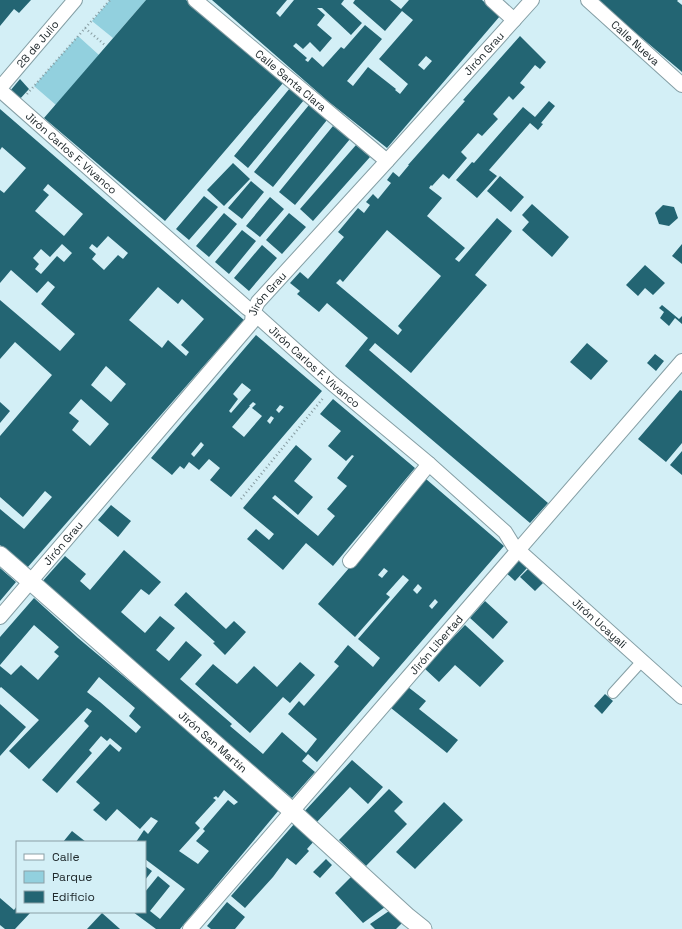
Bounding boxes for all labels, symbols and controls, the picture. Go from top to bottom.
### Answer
street label: 28 de Julio [13,17,62,70]
street label: Calle Nueva [608,17,663,69]
street label: Jirón Grau [461,29,507,78]
street label: Calle Santa Clara [252,47,330,115]
street label: Jirón Carlos F. Vivanco [23,109,120,197]
street label: Jirón Grau [246,269,289,317]
street label: Jirón Carlos F. Vivanco [266,323,363,411]
street label: Jirón Grau [40,518,86,568]
street label: Jirón Ucayali [569,595,630,651]
street label: Jirón Libertad [407,612,466,677]
street label: Jirón San Martín [176,708,250,775]
legend [16,841,146,913]
text: Calle [52,849,80,865]
text: Parque [52,869,92,885]
text: Edificio [52,889,95,905]

